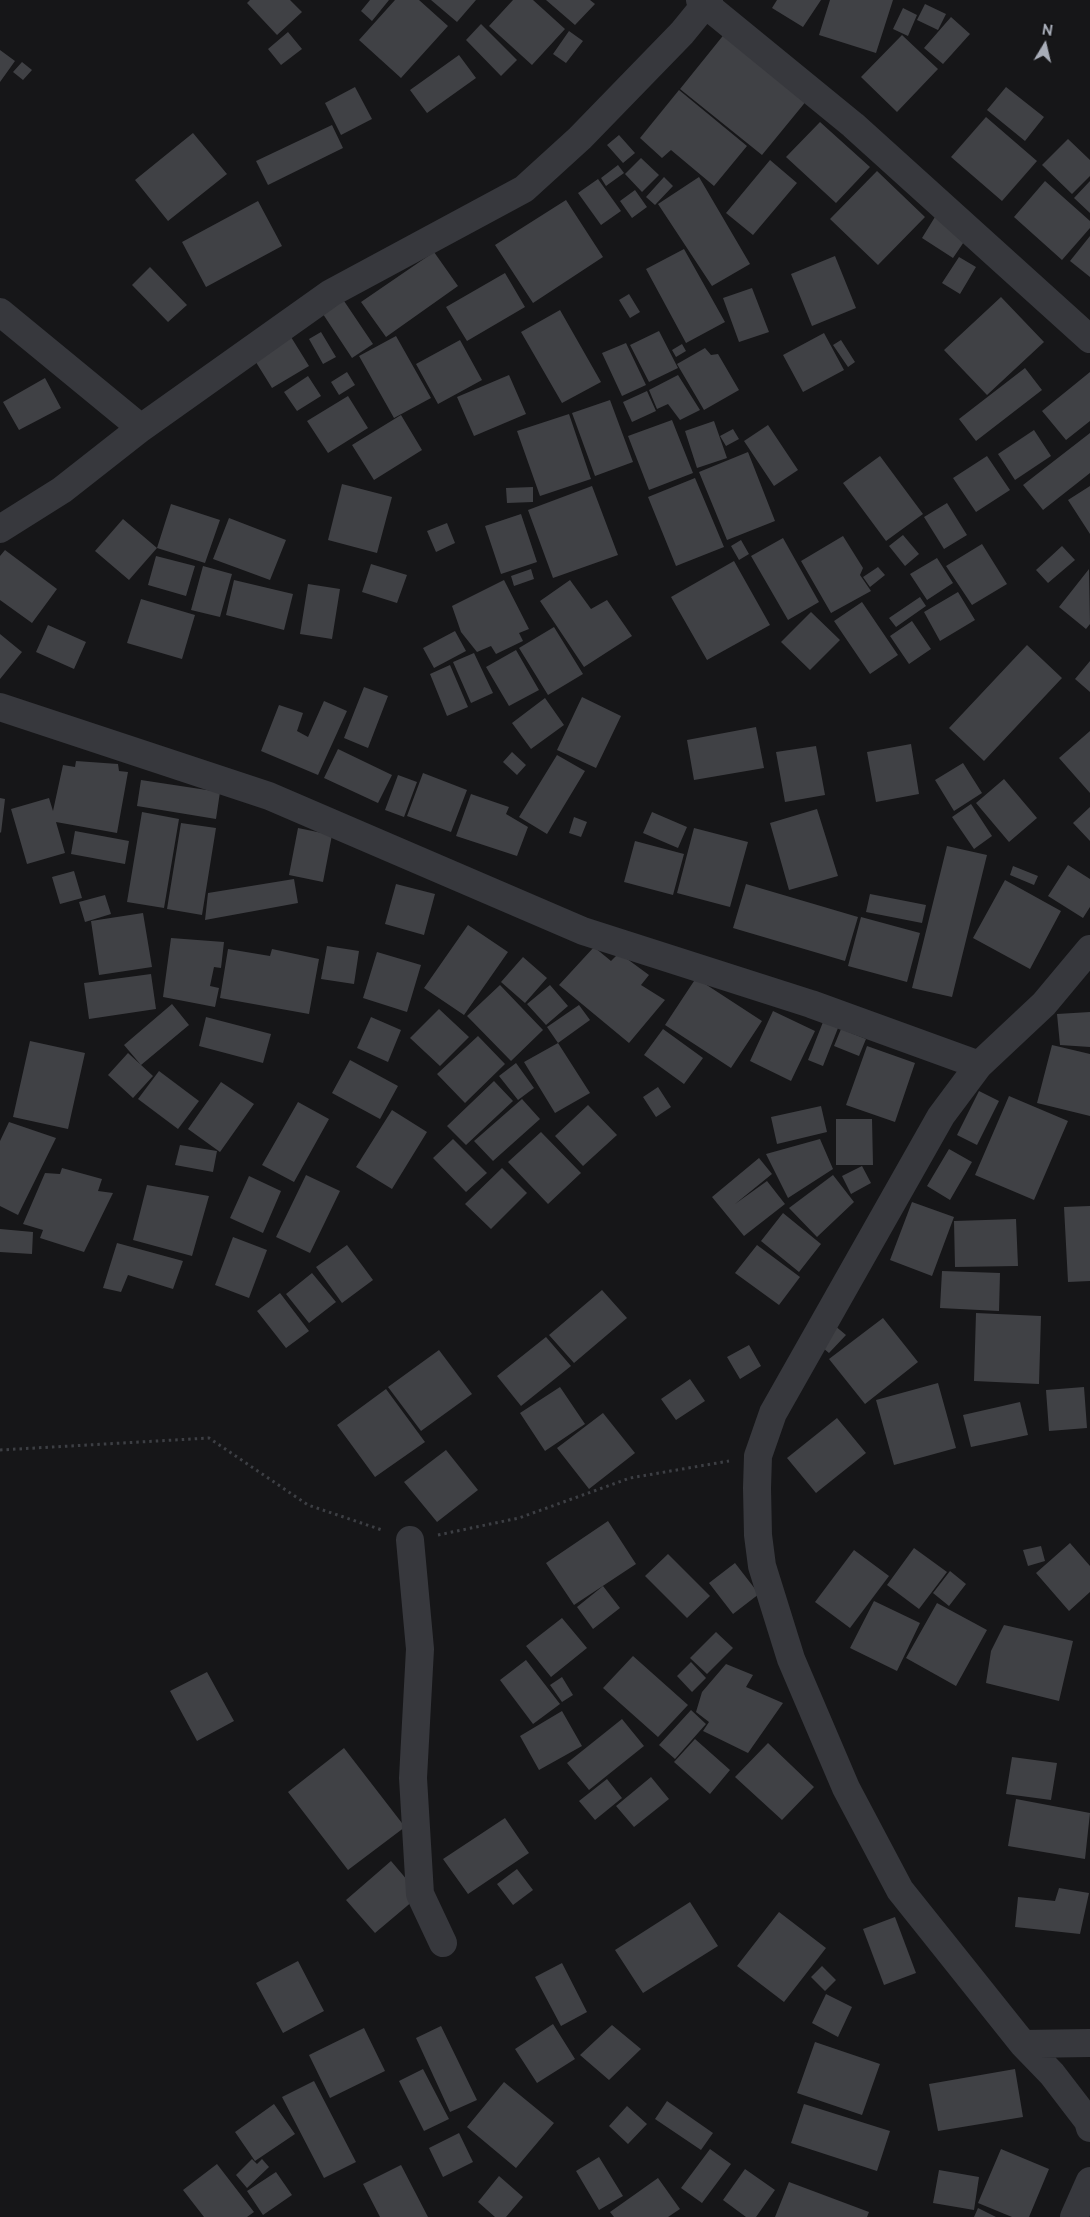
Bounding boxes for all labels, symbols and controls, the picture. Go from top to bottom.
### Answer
north arrow [1020,20,1070,70]
text: N [1041,21,1054,39]

